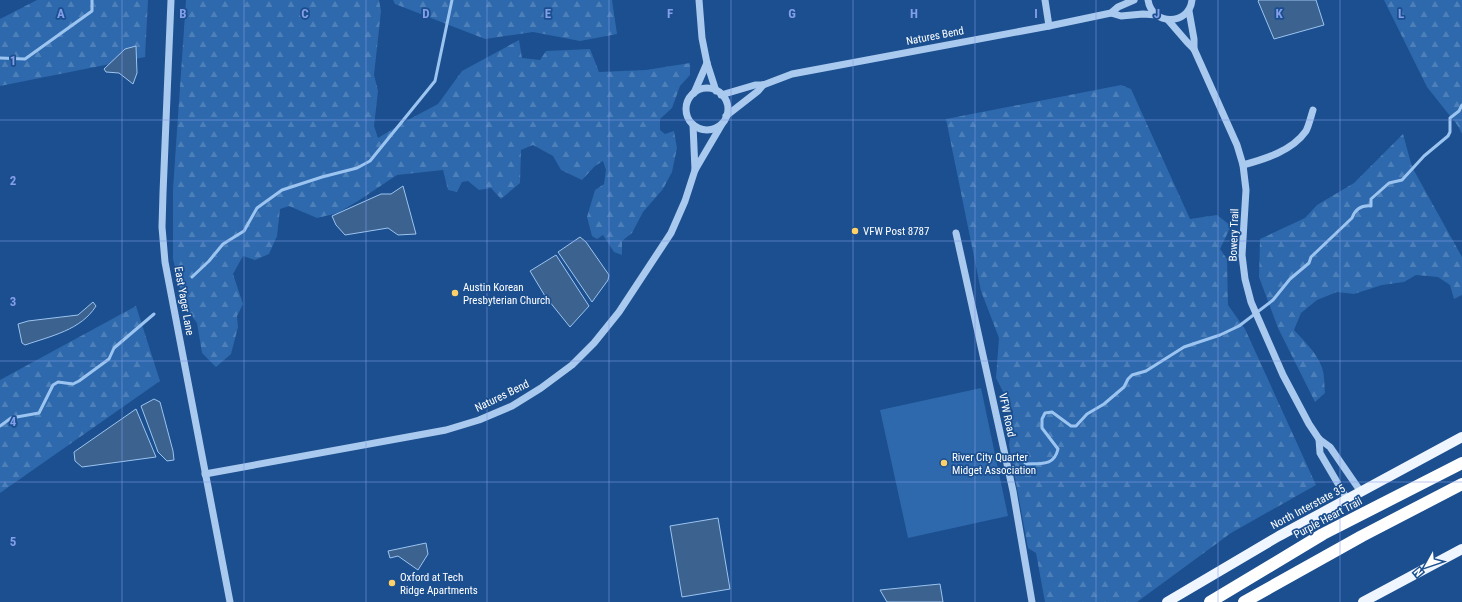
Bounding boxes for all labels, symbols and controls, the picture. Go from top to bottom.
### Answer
text: A [57,6,65,21]
text: B [179,6,187,21]
text: C [301,6,309,21]
text: D [422,6,430,21]
text: E [545,6,552,21]
text: F [667,6,673,21]
text: G [788,6,796,21]
text: H [910,6,918,21]
text: I [1034,6,1038,21]
text: J [1154,6,1160,21]
text: K [1275,6,1283,21]
text: L [1398,6,1404,21]
street label: Natures Bend [905,24,965,48]
text: 1 [10,53,16,68]
text: 2 [10,173,17,188]
street label: Bowery Trail [1227,208,1241,262]
place label: VFW Post 8787 [863,225,929,238]
marker: VFW Post 8787 [850,226,860,236]
street label: East Yager Lane [172,266,196,336]
place label: Austin Korean Presbyterian Church [463,281,550,307]
marker: Austin Korean Presbyterian Church [450,288,460,298]
text: 3 [10,294,16,309]
street label: Natures Bend [473,377,531,415]
street label: VFW Road [996,392,1018,438]
text: 4 [10,414,17,429]
place label: River City Quarter Midget Association [952,451,1036,477]
marker: River City Quarter Midget Association [939,458,949,468]
street label: North Interstate 35 [1269,482,1347,532]
street label: Purple Heart Trail [1292,495,1364,541]
text: 5 [10,534,17,549]
north arrow [1406,546,1446,586]
text: N [1411,565,1426,579]
place label: Oxford at Tech Ridge Apartments [400,571,478,597]
marker: Oxford at Tech Ridge Apartments [387,578,397,588]

